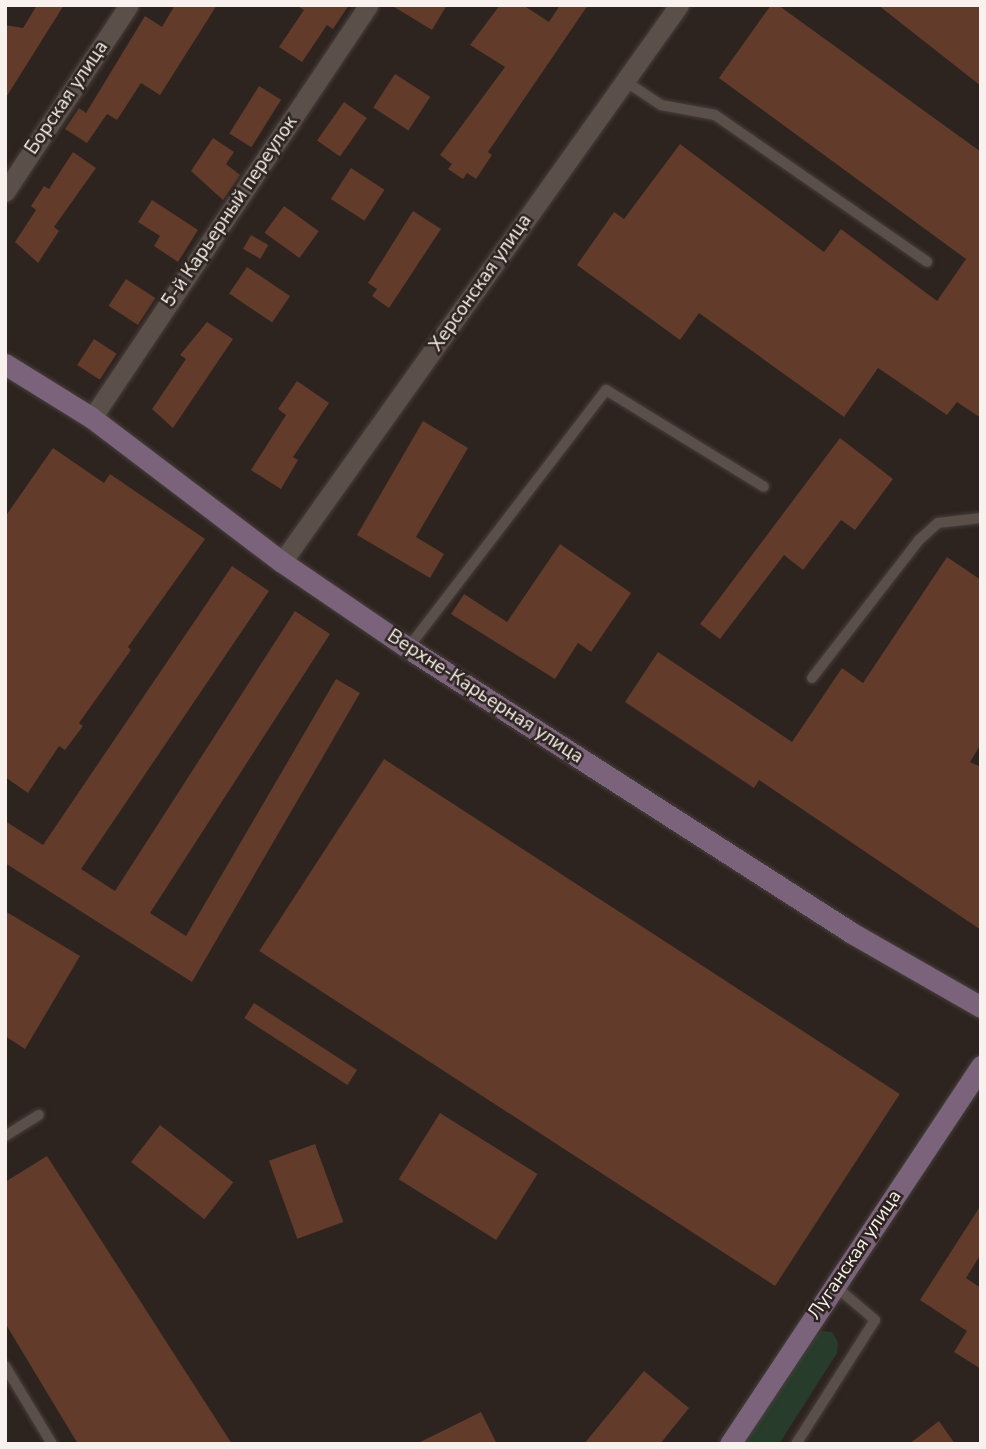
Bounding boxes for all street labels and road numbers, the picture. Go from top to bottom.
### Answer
street label: Борская улица [21,37,113,159]
street label: 5-й Карьерный переулок [157,112,303,312]
street label: Херсонская улица [425,210,537,356]
street label: Верхне-Карьерная улица [383,625,587,769]
street label: Луганская улица [803,1186,907,1324]

